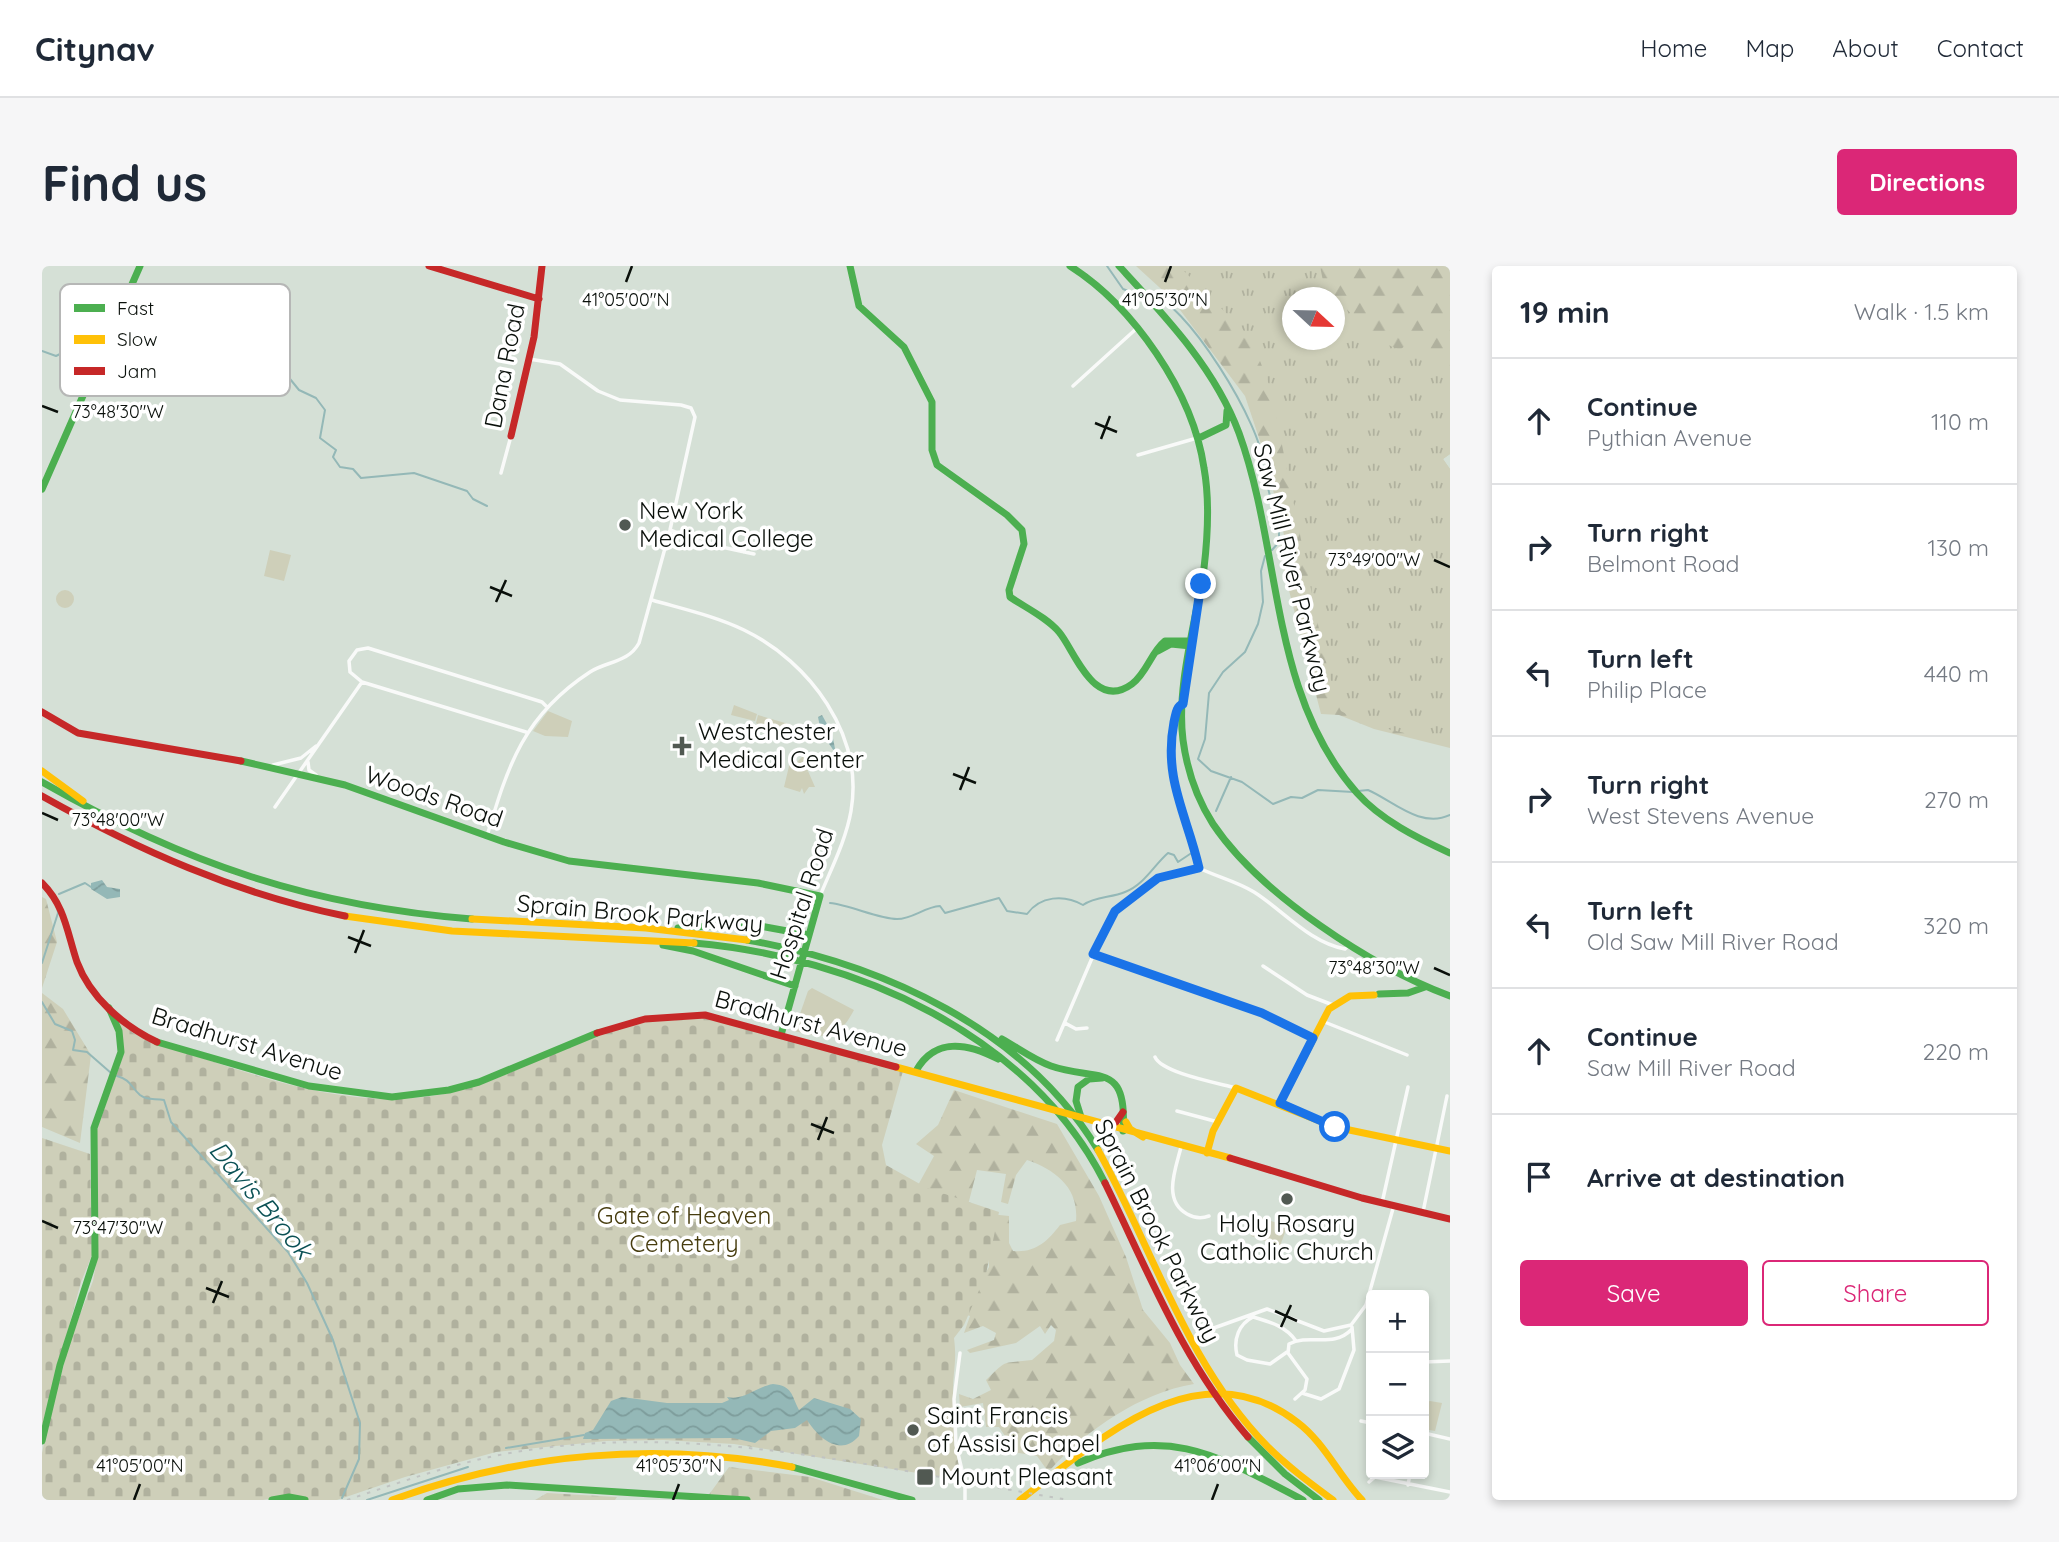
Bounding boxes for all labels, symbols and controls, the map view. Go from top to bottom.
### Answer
text: Citynav [35,28,155,69]
text: Home [1640,33,1707,63]
text: Map [1745,33,1794,63]
text: About [1832,33,1899,63]
text: Contact [1937,33,2024,63]
button: Directions [1837,149,2017,215]
text: Find us [42,152,207,213]
legend [60,284,290,396]
north arrow [1282,287,1345,350]
text: 41°05'00"N [582,288,670,311]
text: 41°05'30"N [1122,288,1208,311]
text: 19 min [1520,293,1610,331]
text: Fast [117,296,154,320]
text: Walk · 1.5 km [1854,297,1989,326]
street label: Dana Road [477,301,531,431]
text: Slow [117,327,158,351]
text: Jam [117,359,157,383]
text: Continue [1587,390,1698,423]
text: 73°48'30"W [72,400,164,423]
icon: ahead [1520,402,1558,440]
text: 110 m [1931,407,1989,436]
text: Pythian Avenue [1587,423,1752,452]
street label: Saw Mill River Parkway [1248,440,1338,695]
place label: New York Medical College [639,495,814,553]
text: Turn right [1587,516,1709,549]
marker: New York Medical College [617,517,633,533]
icon: right [1520,528,1558,566]
text: 130 m [1927,533,1989,562]
text: 73°49'00"W [1328,548,1421,571]
text: Belmont Road [1587,549,1740,578]
route end [1185,568,1216,599]
text: Turn left [1587,642,1694,675]
icon: left [1520,654,1558,692]
text: 440 m [1924,659,1989,688]
text: Philip Place [1587,675,1707,704]
place label: Westchester Medical Center [698,716,864,774]
marker: Westchester Medical Center [672,736,692,756]
street label: Woods Road [361,758,507,834]
text: Turn right [1587,768,1709,801]
icon: right [1520,780,1558,818]
text: 270 m [1924,785,1989,814]
text: West Stevens Avenue [1587,801,1814,830]
text: 73°48'00"W [71,808,165,831]
street label: Hospital Road [763,824,840,983]
street label: Sprain Brook Parkway [516,887,764,939]
text: Turn left [1587,894,1694,927]
icon: left [1520,906,1558,944]
text: 320 m [1923,911,1989,940]
text: Old Saw Mill River Road [1587,927,1839,956]
text: 73°48'30"W [1328,956,1420,979]
street label: Bradhurst Avenue [712,983,911,1063]
street label: Bradhurst Avenue [148,1000,346,1086]
text: Continue [1587,1020,1698,1053]
icon: ahead [1520,1032,1558,1070]
text: 220 m [1923,1037,1989,1066]
text: Saw Mill River Road [1587,1053,1796,1082]
route start [1319,1111,1350,1142]
street label: Sprain Brook Parkway [1088,1114,1227,1347]
water label: Davis Brook [202,1134,322,1267]
icon: arrive [1520,1158,1558,1196]
text: Arrive at destination [1587,1161,1845,1194]
marker: Holy Rosary Catholic Church [1279,1191,1295,1207]
park label: Gate of Heaven Cemetery [597,1200,771,1258]
place label: Holy Rosary Catholic Church [1200,1208,1374,1266]
text: 73°47'30"W [73,1216,163,1239]
button: Save [1520,1260,1748,1326]
button: Share [1762,1260,1989,1326]
map controls [1366,1290,1429,1479]
button: + [1366,1290,1429,1353]
button: − [1366,1353,1429,1416]
place label: Saint Francis of Assisi Chapel [927,1400,1100,1458]
button: layers [1366,1416,1429,1479]
marker: Saint Francis of Assisi Chapel [905,1422,921,1438]
text: 41°05'00"N [96,1454,184,1477]
text: 41°05'30"N [636,1454,722,1477]
text: 41°06'00"N [1174,1454,1262,1477]
place label: Mount Pleasant [941,1461,1113,1491]
marker: Mount Pleasant [915,1467,935,1487]

